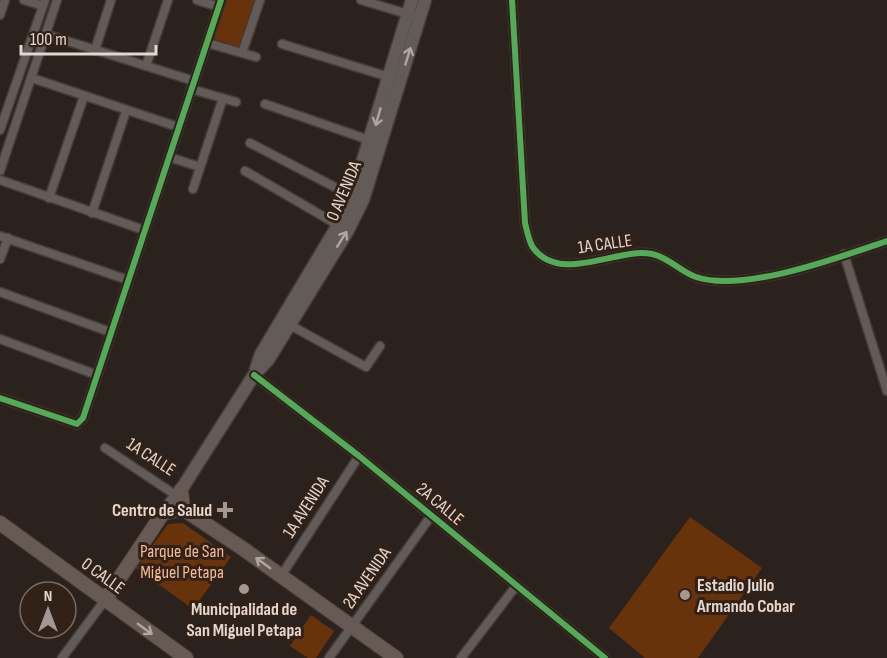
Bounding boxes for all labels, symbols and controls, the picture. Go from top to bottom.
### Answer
scale bar [21,18,156,56]
text: 100 m [30,29,67,50]
one-way arrow [403,47,414,66]
one-way arrow [372,107,383,126]
street label: 0 AVENIDA [322,158,366,224]
street label: 1A CALLE [577,230,633,258]
one-way arrow [337,231,349,248]
street label: 1A CALLE [123,433,179,481]
street label: 1A AVENIDA [278,472,334,542]
street label: 2A CALLE [412,478,468,530]
place label: Centro de Salud [112,500,212,521]
marker: Centro de Salud [216,501,234,519]
park label: Parque de San Miguel Petapa [140,541,224,583]
street label: 2A AVENIDA [338,543,396,613]
street label: 0 CALLE [77,553,129,599]
one-way arrow [255,557,271,569]
place label: Estadio Julio Armando Cobar [696,575,795,617]
north arrow [18,580,78,640]
marker: Municipalidad de San Miguel Petapa [237,582,251,596]
text: N [44,587,52,606]
marker: Estadio Julio Armando Cobar [678,588,692,602]
place label: Municipalidad de San Miguel Petapa [186,599,302,641]
one-way arrow [137,623,153,635]

